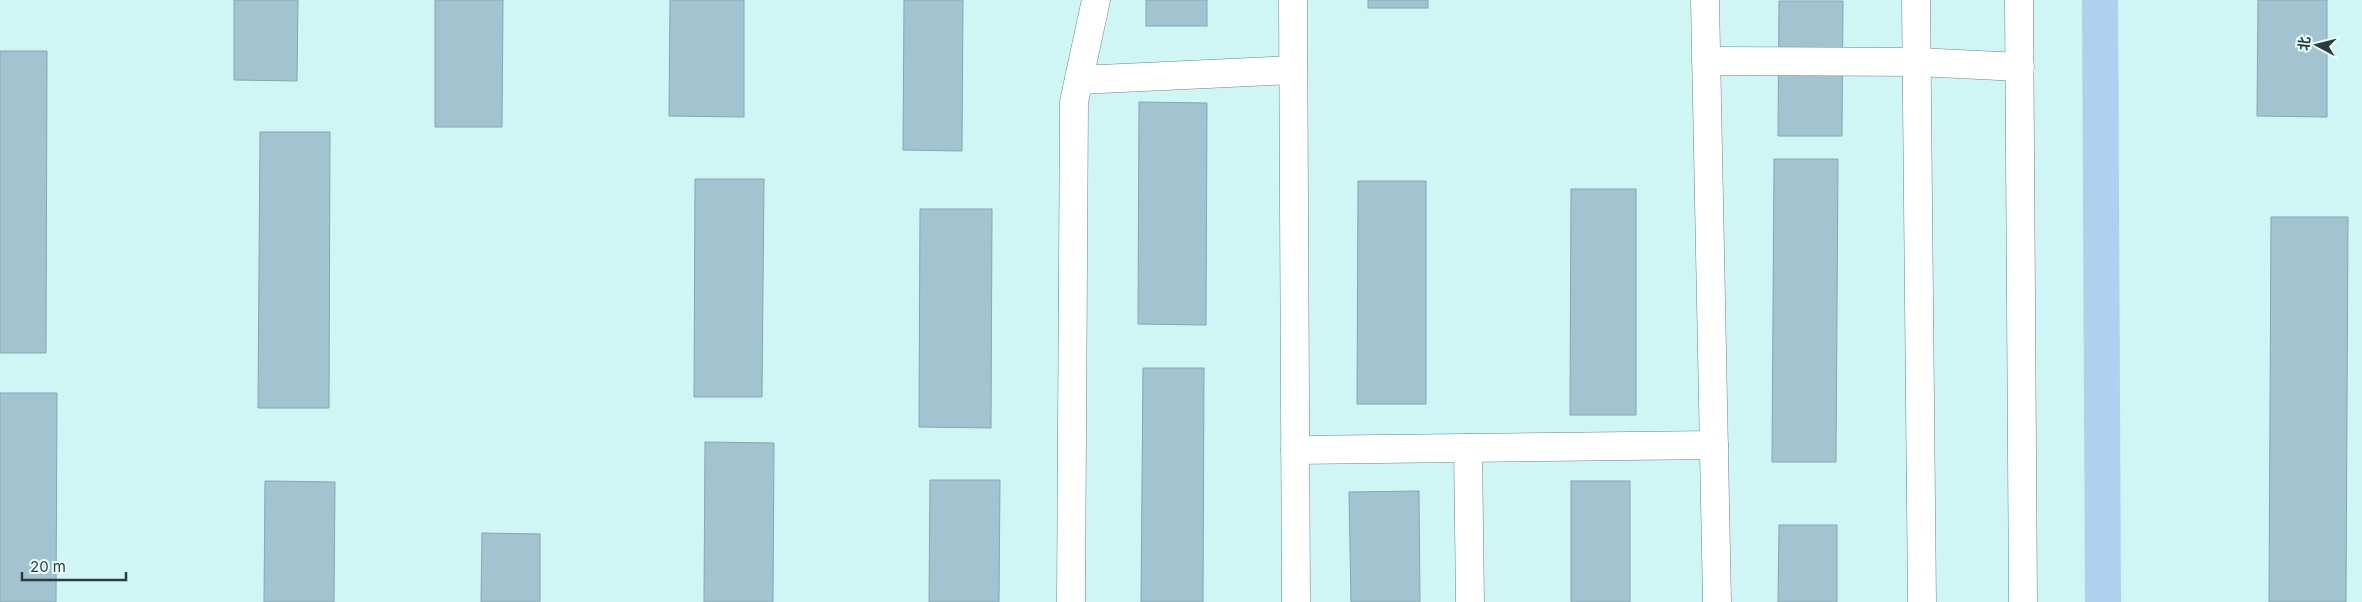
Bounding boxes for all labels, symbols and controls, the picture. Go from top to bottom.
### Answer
north arrow [2292,20,2342,70]
text: 北 [2294,35,2313,51]
scale bar [22,550,126,582]
text: 20 m [30,557,66,576]

